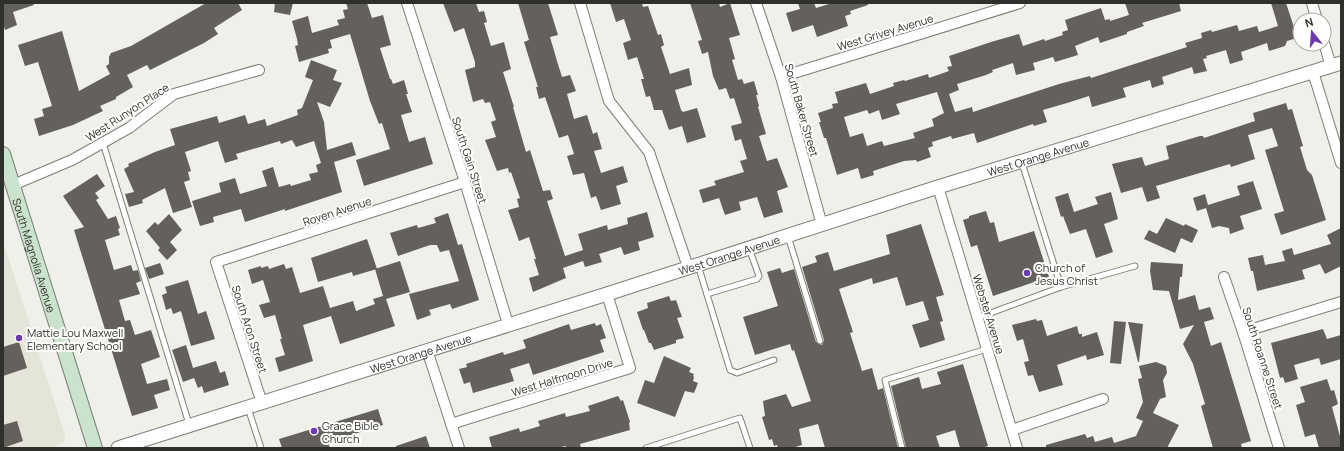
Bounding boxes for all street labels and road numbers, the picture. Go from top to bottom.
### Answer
street label: West Grivey Avenue [835,10,936,54]
street label: South Baker Street [782,62,822,158]
street label: West Runyon Place [82,79,172,145]
street label: South Gain Street [449,115,491,205]
street label: West Orange Avenue [985,133,1091,179]
street label: Roven Avenue [301,193,374,229]
street label: South Magnolia Avenue [10,196,60,315]
street label: West Orange Avenue [676,231,782,278]
street label: Webster Avenue [970,272,1008,356]
street label: South Aron Street [229,283,271,375]
street label: South Roanne Street [1239,305,1287,411]
street label: West Orange Avenue [368,330,474,376]
street label: West Halfmoon Drive [509,354,615,400]

